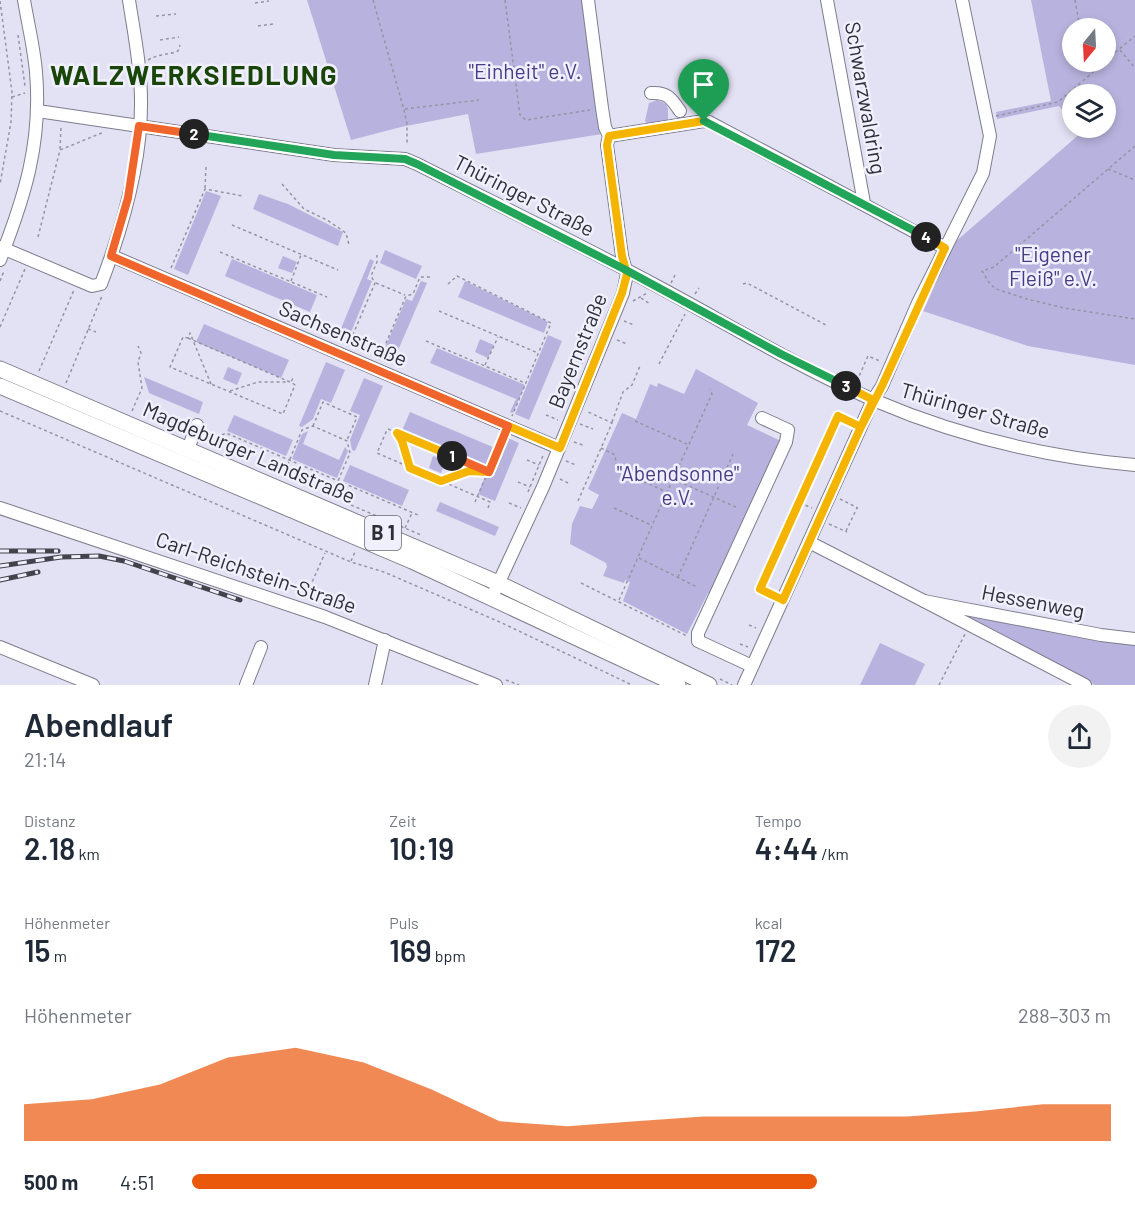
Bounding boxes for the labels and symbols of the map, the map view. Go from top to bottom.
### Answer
north arrow [1062,18,1116,72]
street label: Schwarzwaldring [841,19,892,176]
district label: WALZWERKSIEDLUNG [50,58,338,90]
park label: "Einheit" e.V. [468,58,582,83]
pin [678,59,729,121]
pin: 2 [179,119,209,149]
street label: Thüringer Straße [450,148,599,241]
pin: 4 [911,222,941,252]
park label: "Eigener Fleiß" e.V. [1009,241,1097,290]
street label: Bayernstraße [542,289,611,412]
street label: Sachsenstraße [276,294,411,371]
pin: 3 [831,371,861,401]
street label: Thüringer Straße [898,376,1053,443]
street label: Magdeburger Landstraße [140,396,360,508]
pin: 1 [437,441,467,471]
park label: "Abendsonne" e.V. [617,460,739,509]
road number: B 1 [365,516,401,550]
street label: Carl-Reichstein-Straße [153,526,360,618]
street label: Hessenweg [980,578,1087,623]

